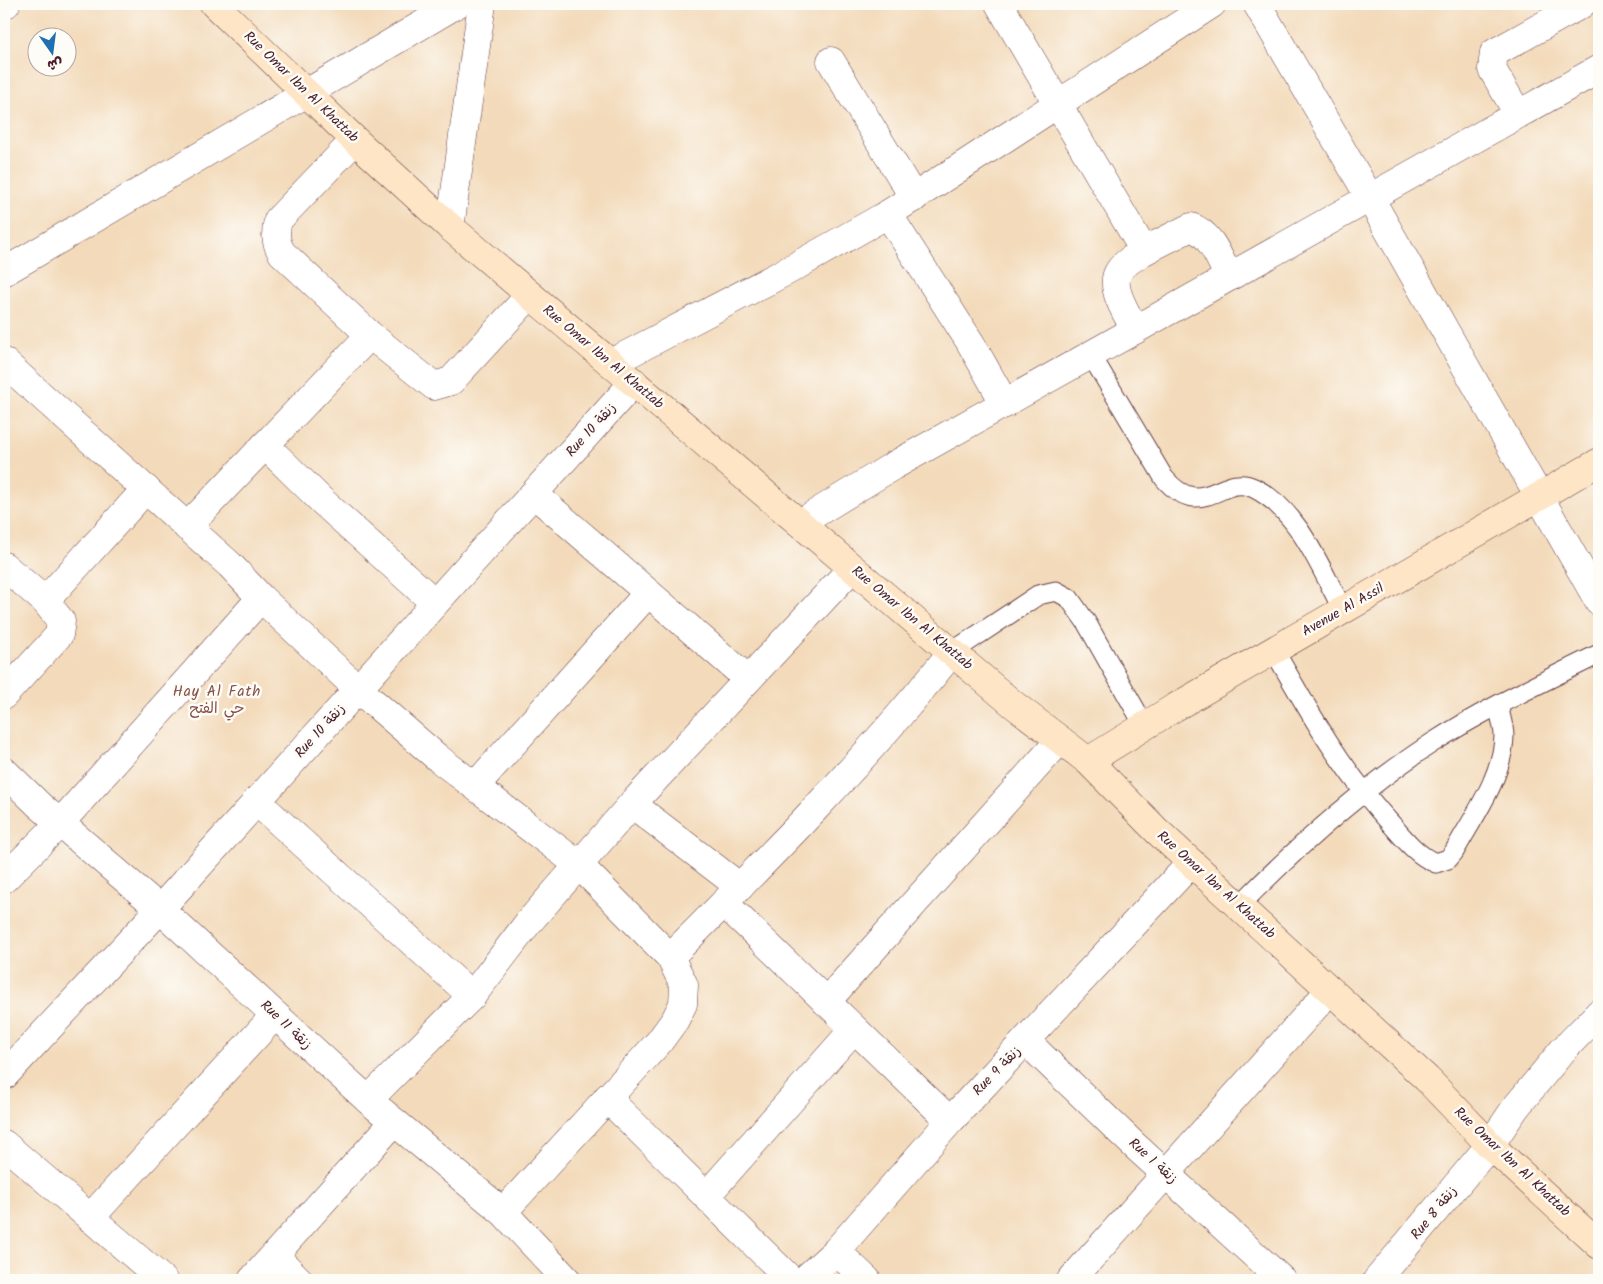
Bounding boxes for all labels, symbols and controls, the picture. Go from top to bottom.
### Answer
street label: Rue Omar Ibn Al Khattab [238,26,364,148]
north arrow [28,28,78,78]
text: ش [45,51,65,76]
street label: Rue Omar Ibn Al Khattab [537,299,669,415]
street label: Rue 10 زنقة [560,398,622,462]
street label: Rue Omar Ibn Al Khattab [846,560,978,676]
street label: Avenue Al Assil [1298,577,1389,642]
district label: Hay Al Fath حي الفتح [173,680,261,721]
street label: Rue 10 زنقة [289,699,351,763]
street label: Rue Omar Ibn Al Khattab [1152,826,1281,945]
street label: Rue 11 زنقة [255,995,317,1055]
street label: Rue 9 زنقة [967,1041,1027,1101]
street label: Rue Omar Ibn Al Khattab [1449,1102,1576,1223]
street label: Rue 1 زنقة [1123,1133,1183,1189]
street label: Rue 8 زنقة [1405,1181,1463,1245]

